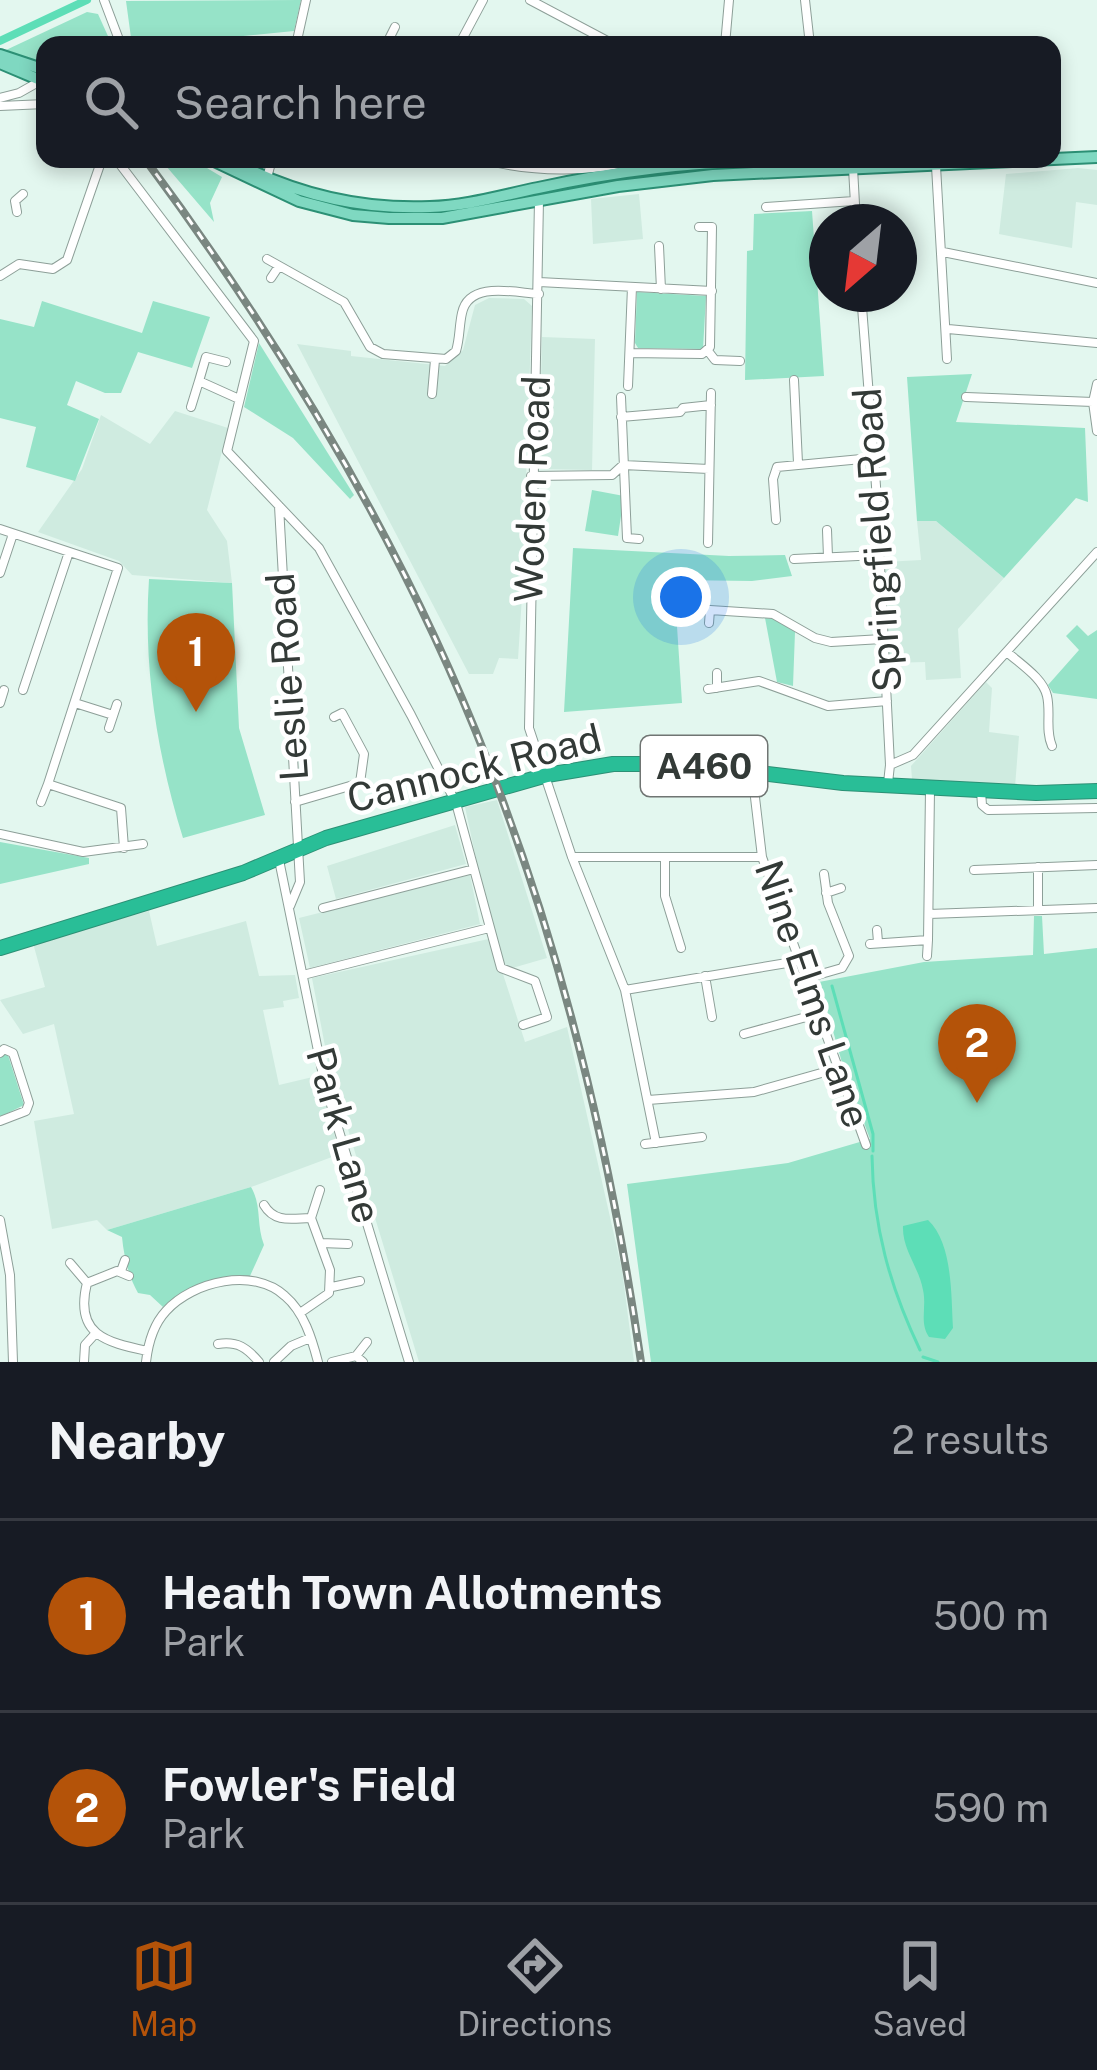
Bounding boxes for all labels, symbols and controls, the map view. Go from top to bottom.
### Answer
search box [36,36,1061,168]
icon: search [78,69,144,135]
text: Search here [174,76,427,129]
north arrow [809,204,917,312]
street label: Woden Road [505,375,559,603]
street label: Springfield Road [843,386,911,694]
your location [651,567,711,627]
street label: Leslie Road [257,571,317,783]
pin: 1 [157,613,235,712]
street label: Cannock Road [342,714,606,822]
road number: A460 [641,736,767,796]
street label: Nine Elms Lane [746,855,880,1133]
pin: 2 [938,1004,1016,1103]
street label: Park Lane [297,1042,391,1228]
text: Nearby [48,1411,225,1470]
text: 2 results [892,1417,1049,1463]
text: Heath Town Allotments [162,1566,663,1619]
text: 1 [79,1593,95,1639]
text: 500 m [933,1593,1049,1639]
text: Park [162,1619,245,1665]
text: Fowler's Field [162,1758,457,1811]
text: 2 [75,1785,99,1831]
text: 590 m [933,1785,1049,1831]
text: Park [162,1811,245,1857]
tab: Map [130,1933,197,2043]
tab: Directions [457,1933,612,2043]
tab: Saved [873,1933,967,2043]

